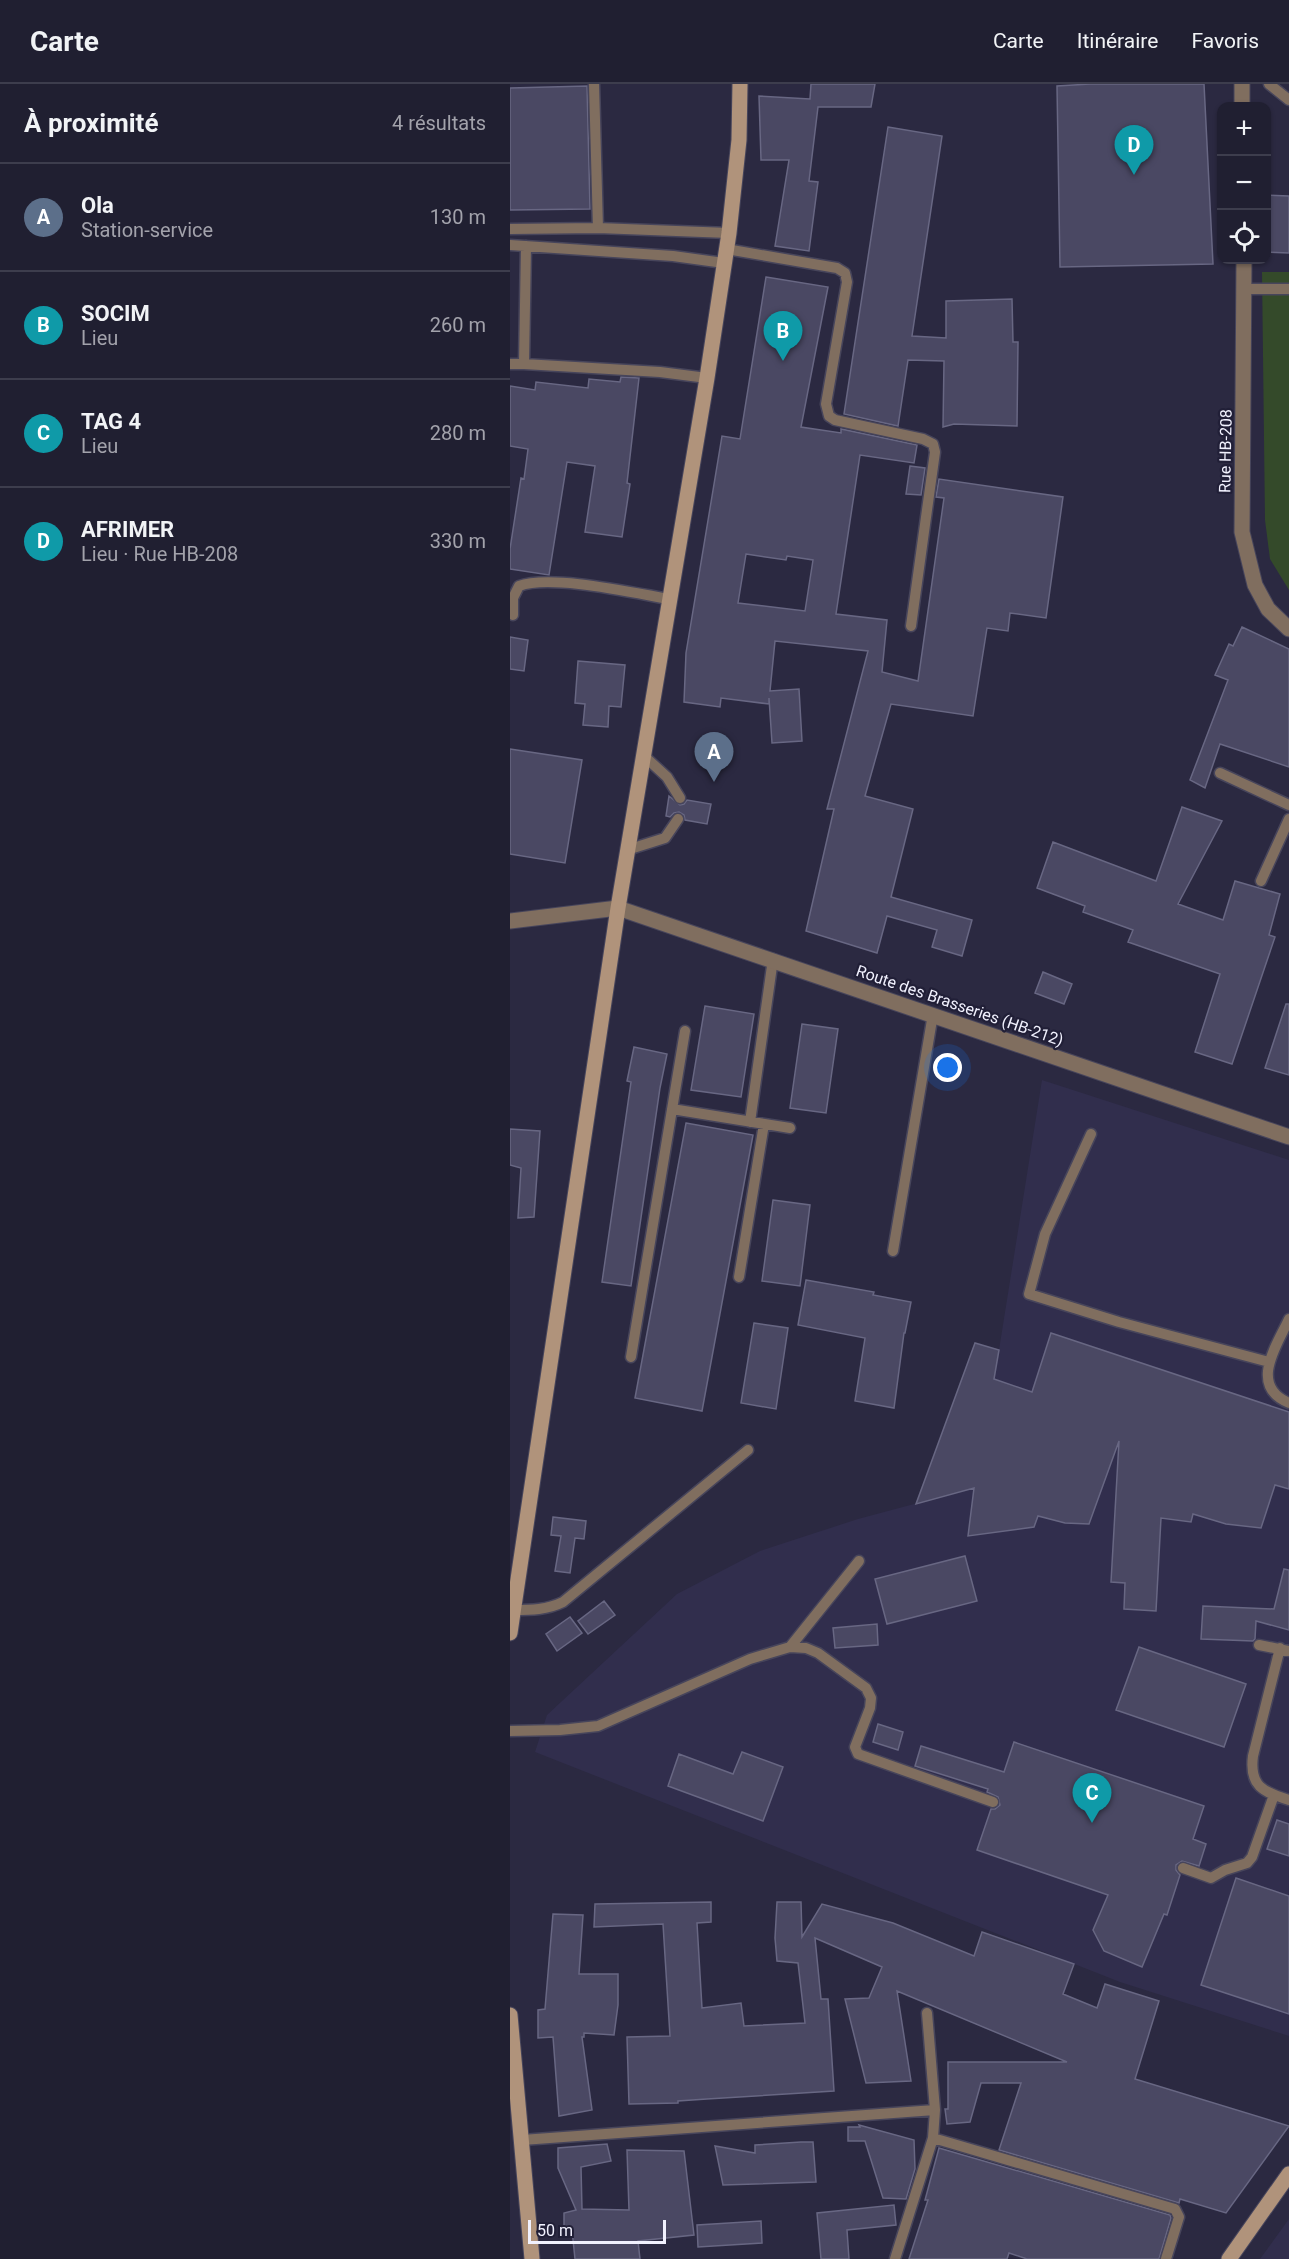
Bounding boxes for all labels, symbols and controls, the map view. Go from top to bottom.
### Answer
text: Carte [30,25,99,58]
text: Carte [993,29,1044,53]
text: Itinéraire [1077,29,1158,53]
text: Favoris [1191,29,1259,53]
map controls [1217,102,1271,264]
button: + [1217,102,1271,156]
text: À proximité [24,108,158,138]
text: 4 résultats [392,111,486,135]
pin: D [1114,126,1154,175]
button: − [1217,156,1271,210]
text: Ola [81,193,114,218]
text: A [37,205,50,229]
text: 130 m [430,205,486,229]
button: locate [1217,210,1271,264]
text: Station-service [81,218,213,242]
text: SOCIM [81,301,150,326]
pin: B [764,312,802,361]
text: B [37,313,50,337]
text: 260 m [430,313,486,337]
text: Lieu [81,326,118,350]
text: TAG 4 [81,409,141,434]
street label: Rue HB-208 [1215,409,1236,493]
text: C [37,421,50,445]
text: 280 m [430,421,486,445]
text: Lieu [81,434,118,458]
text: AFRIMER [81,517,174,542]
text: D [37,529,50,553]
text: 330 m [430,529,486,553]
text: Lieu · Rue HB-208 [81,542,238,566]
pin: A [694,732,734,782]
street label: Route des Brasseries (HB-212) [854,961,1066,1050]
your location [933,1053,962,1082]
pin: C [1072,1774,1112,1823]
scale bar [528,2217,666,2244]
text: 50 m [537,2221,573,2240]

